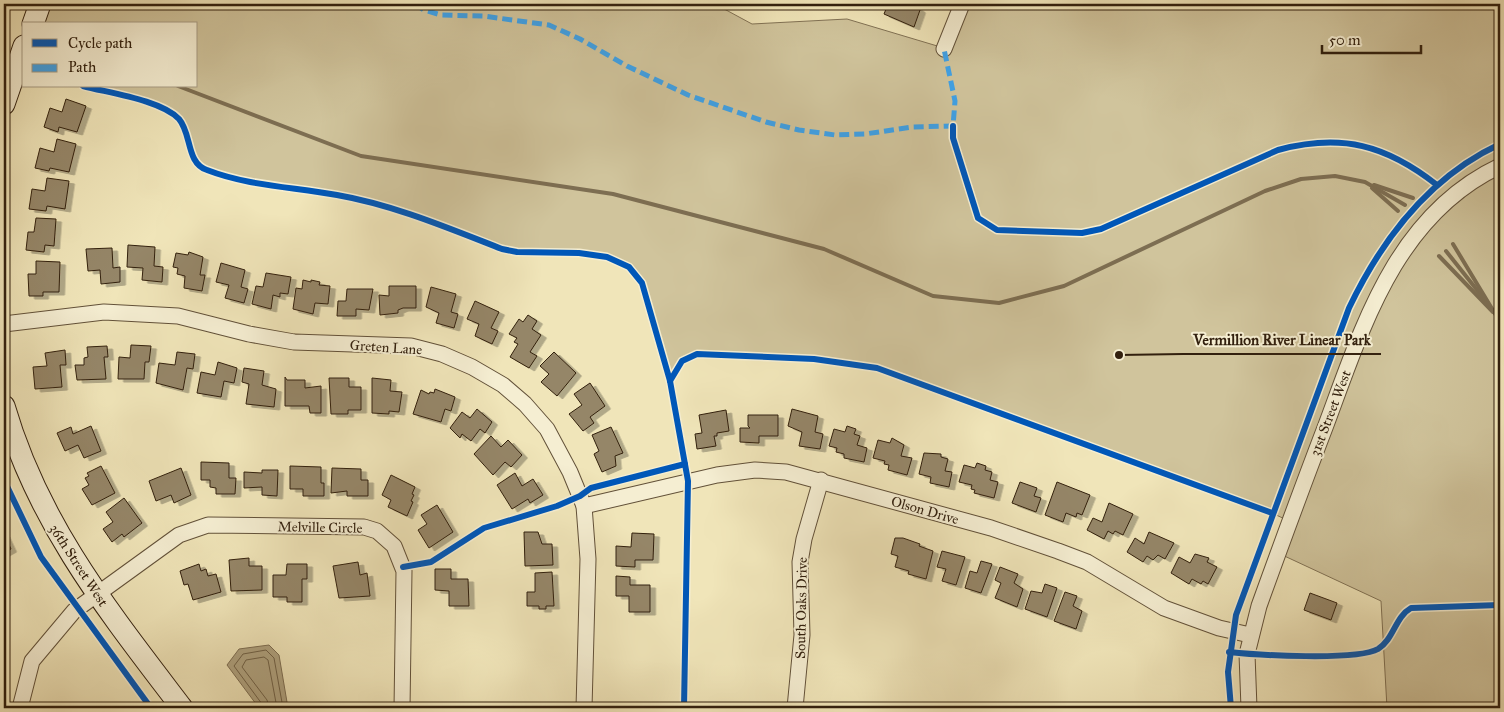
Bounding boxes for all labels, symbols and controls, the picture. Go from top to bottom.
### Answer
legend [22,22,198,88]
scale bar [1322,22,1420,54]
text: 50 m [1329,31,1361,49]
text: Cycle path [68,34,133,52]
text: Path [68,58,97,76]
callout: Vermillion River Linear Park [1183,324,1381,354]
text: Vermillion River Linear Park [1192,331,1372,349]
street label: Greten Lane [349,336,423,359]
street label: 31st Street West [1306,368,1355,459]
street label: Olson Drive [889,493,961,528]
street label: Melville Circle [277,518,363,537]
street label: 36th Street West [46,521,112,610]
street label: South Oaks Drive [792,557,811,659]

